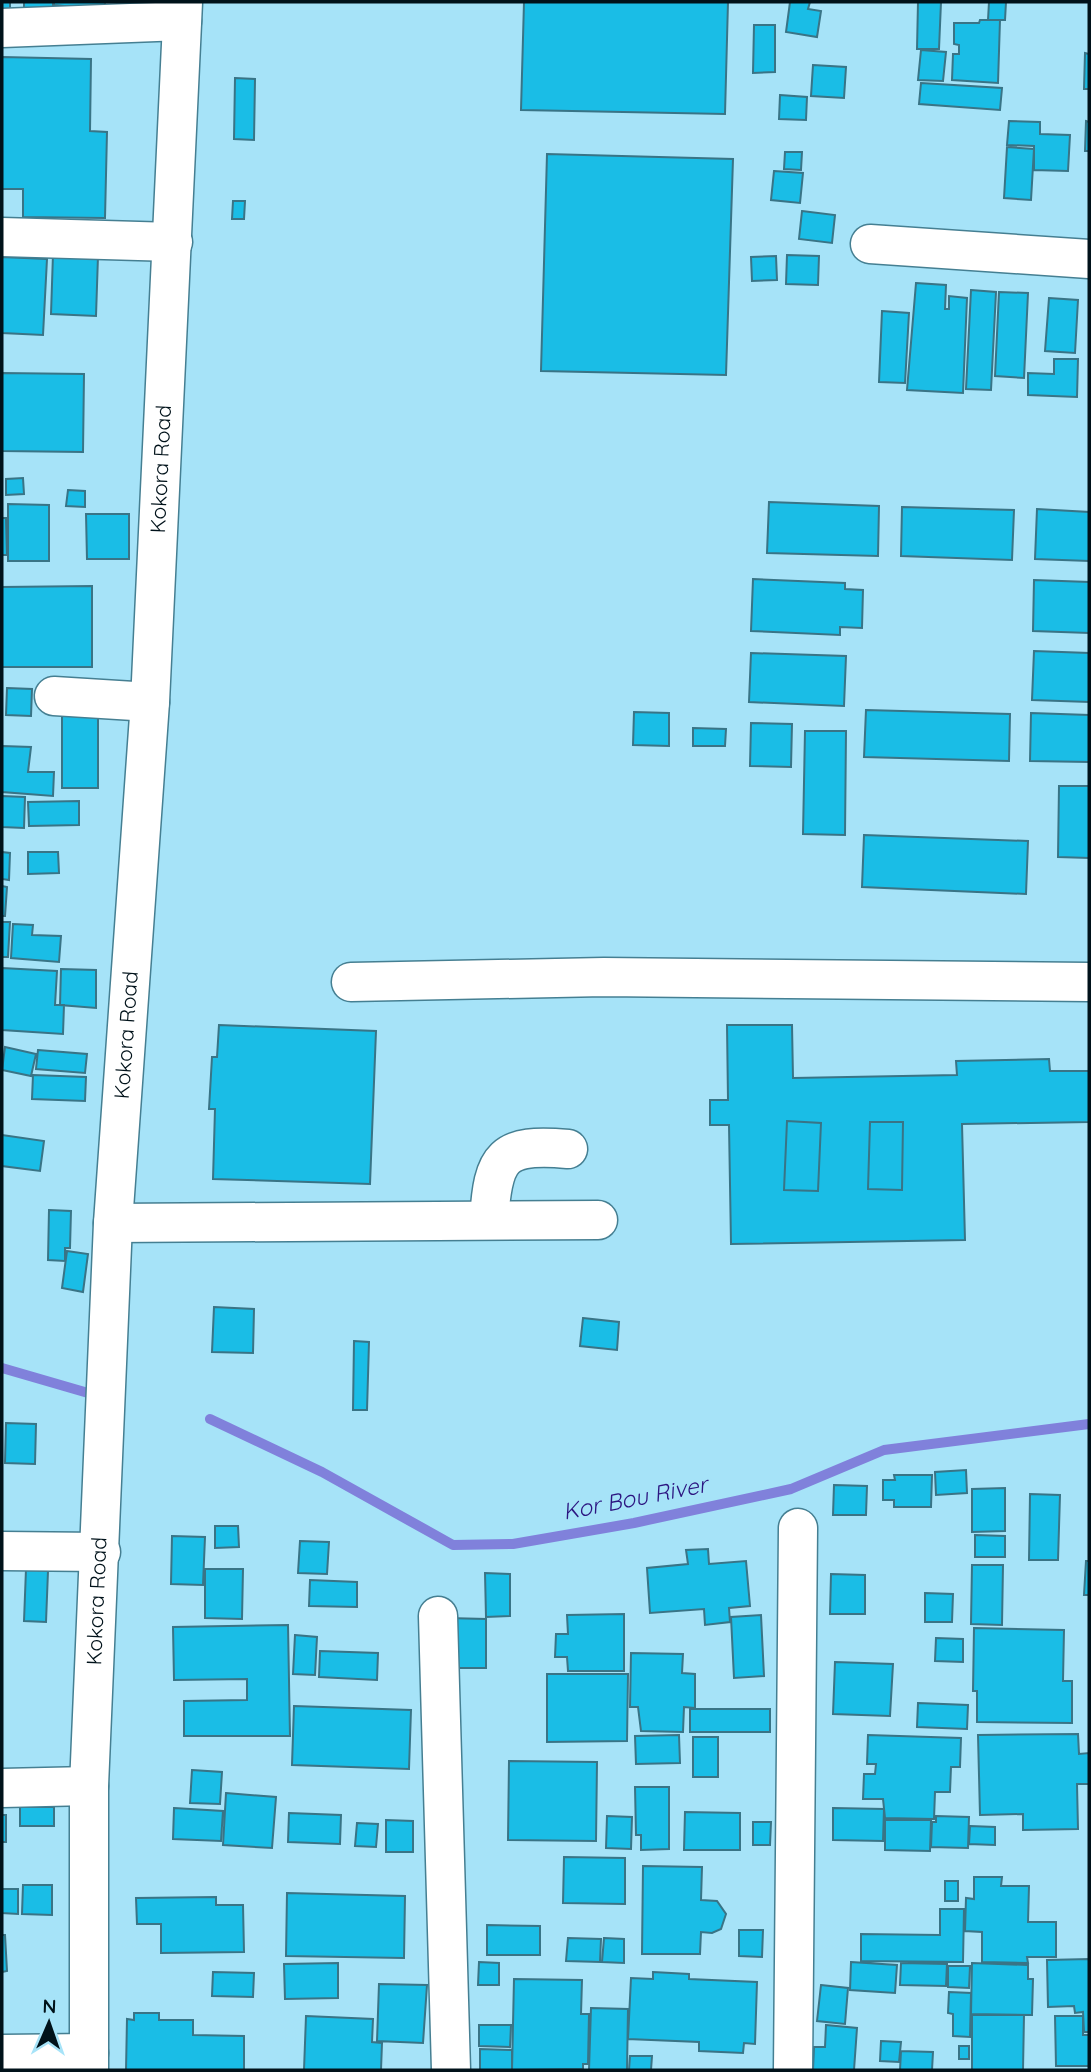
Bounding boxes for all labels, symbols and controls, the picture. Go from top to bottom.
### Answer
street label: Kokora Road [144,404,176,534]
street label: Kokora Road [108,970,143,1100]
water label: Kor Bou River [560,1469,713,1526]
street label: Kokora Road [80,1536,112,1666]
north arrow [14,1988,84,2058]
text: N [42,1994,57,2018]

